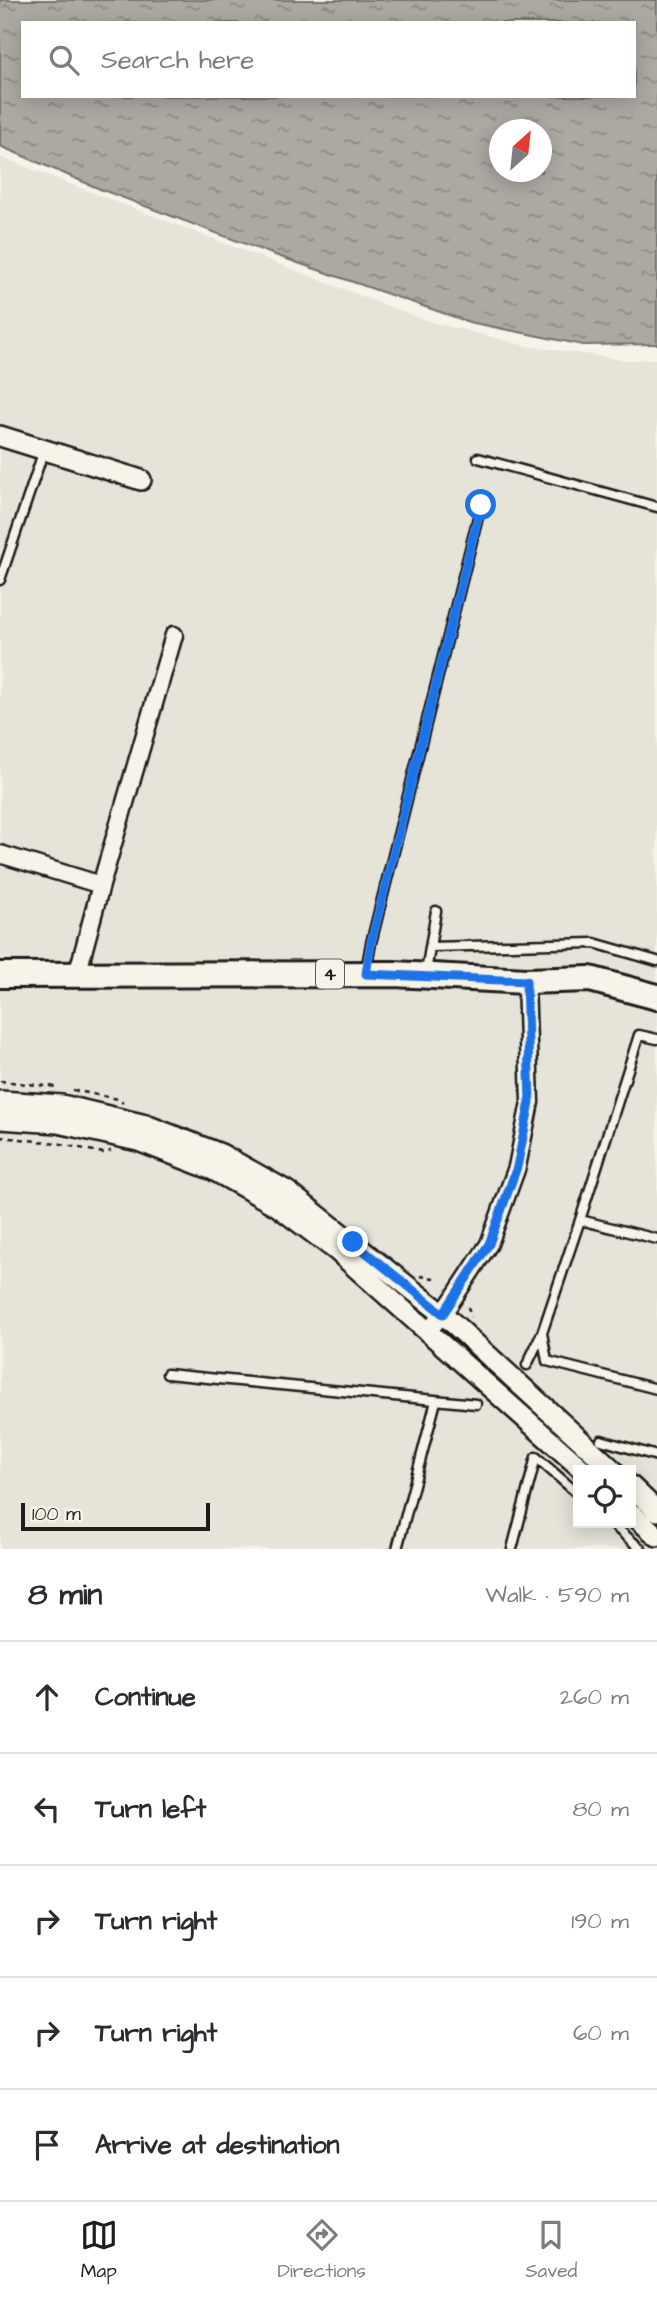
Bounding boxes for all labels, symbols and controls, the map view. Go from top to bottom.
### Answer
search box [21,21,636,98]
icon: search [45,41,83,79]
text: Search here [101,42,254,78]
north arrow [489,119,552,182]
route start [465,489,496,520]
road number: 4 [316,959,344,988]
route end [337,1226,368,1257]
map controls [573,1465,636,1528]
button: locate [573,1465,636,1528]
scale bar [21,1500,210,1532]
text: 100 m [32,1501,81,1528]
text: 8 min [28,1574,102,1616]
text: Walk · 590 m [485,1579,629,1611]
icon: ahead [28,1678,66,1716]
text: Continue [95,1679,196,1715]
text: 260 m [560,1681,629,1713]
icon: left [28,1790,66,1828]
text: Turn left [95,1791,206,1827]
text: 80 m [572,1793,629,1825]
icon: right [28,1902,66,1940]
text: Turn right [95,1903,217,1939]
text: 190 m [571,1905,629,1937]
icon: right [28,2014,66,2052]
text: Turn right [95,2015,217,2051]
text: 60 m [573,2017,629,2049]
icon: arrive [28,2126,66,2164]
text: Arrive at destination [95,2127,340,2163]
tab: Map [80,2216,118,2285]
tab: Directions [277,2216,366,2285]
tab: Saved [525,2216,577,2285]

